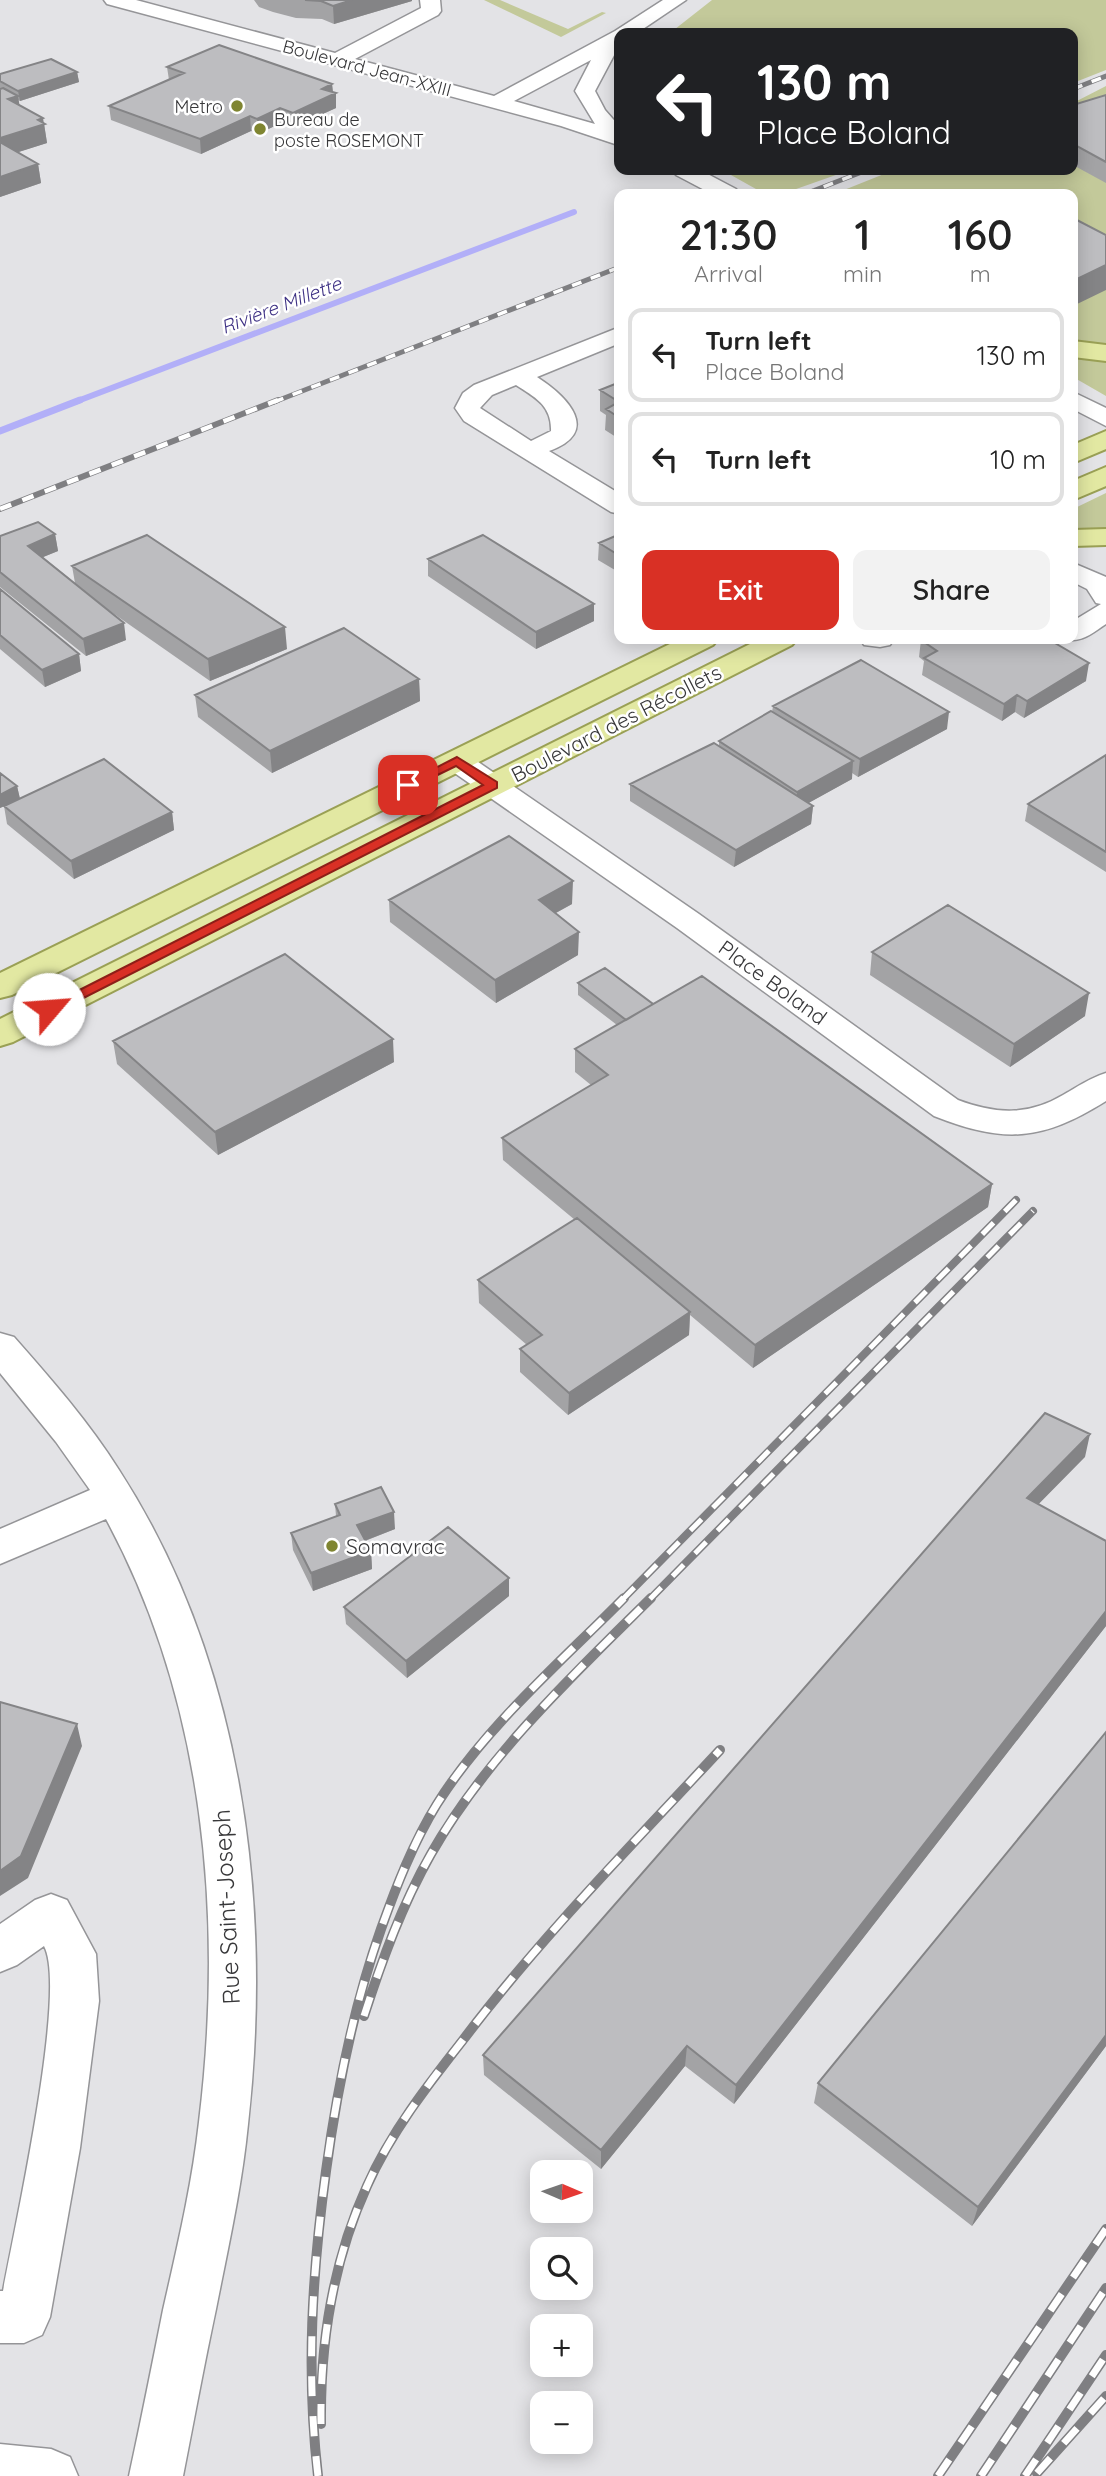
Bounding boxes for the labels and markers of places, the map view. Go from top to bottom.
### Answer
place label: Metro [174,95,223,118]
marker: Metro [229,98,245,114]
place label: Bureau de poste ROSEMONT [274,108,424,152]
marker: Bureau de poste ROSEMONT [252,121,268,137]
pin [378,755,438,815]
place label: Somavrac [346,1533,445,1559]
marker: Somavrac [324,1538,340,1554]

